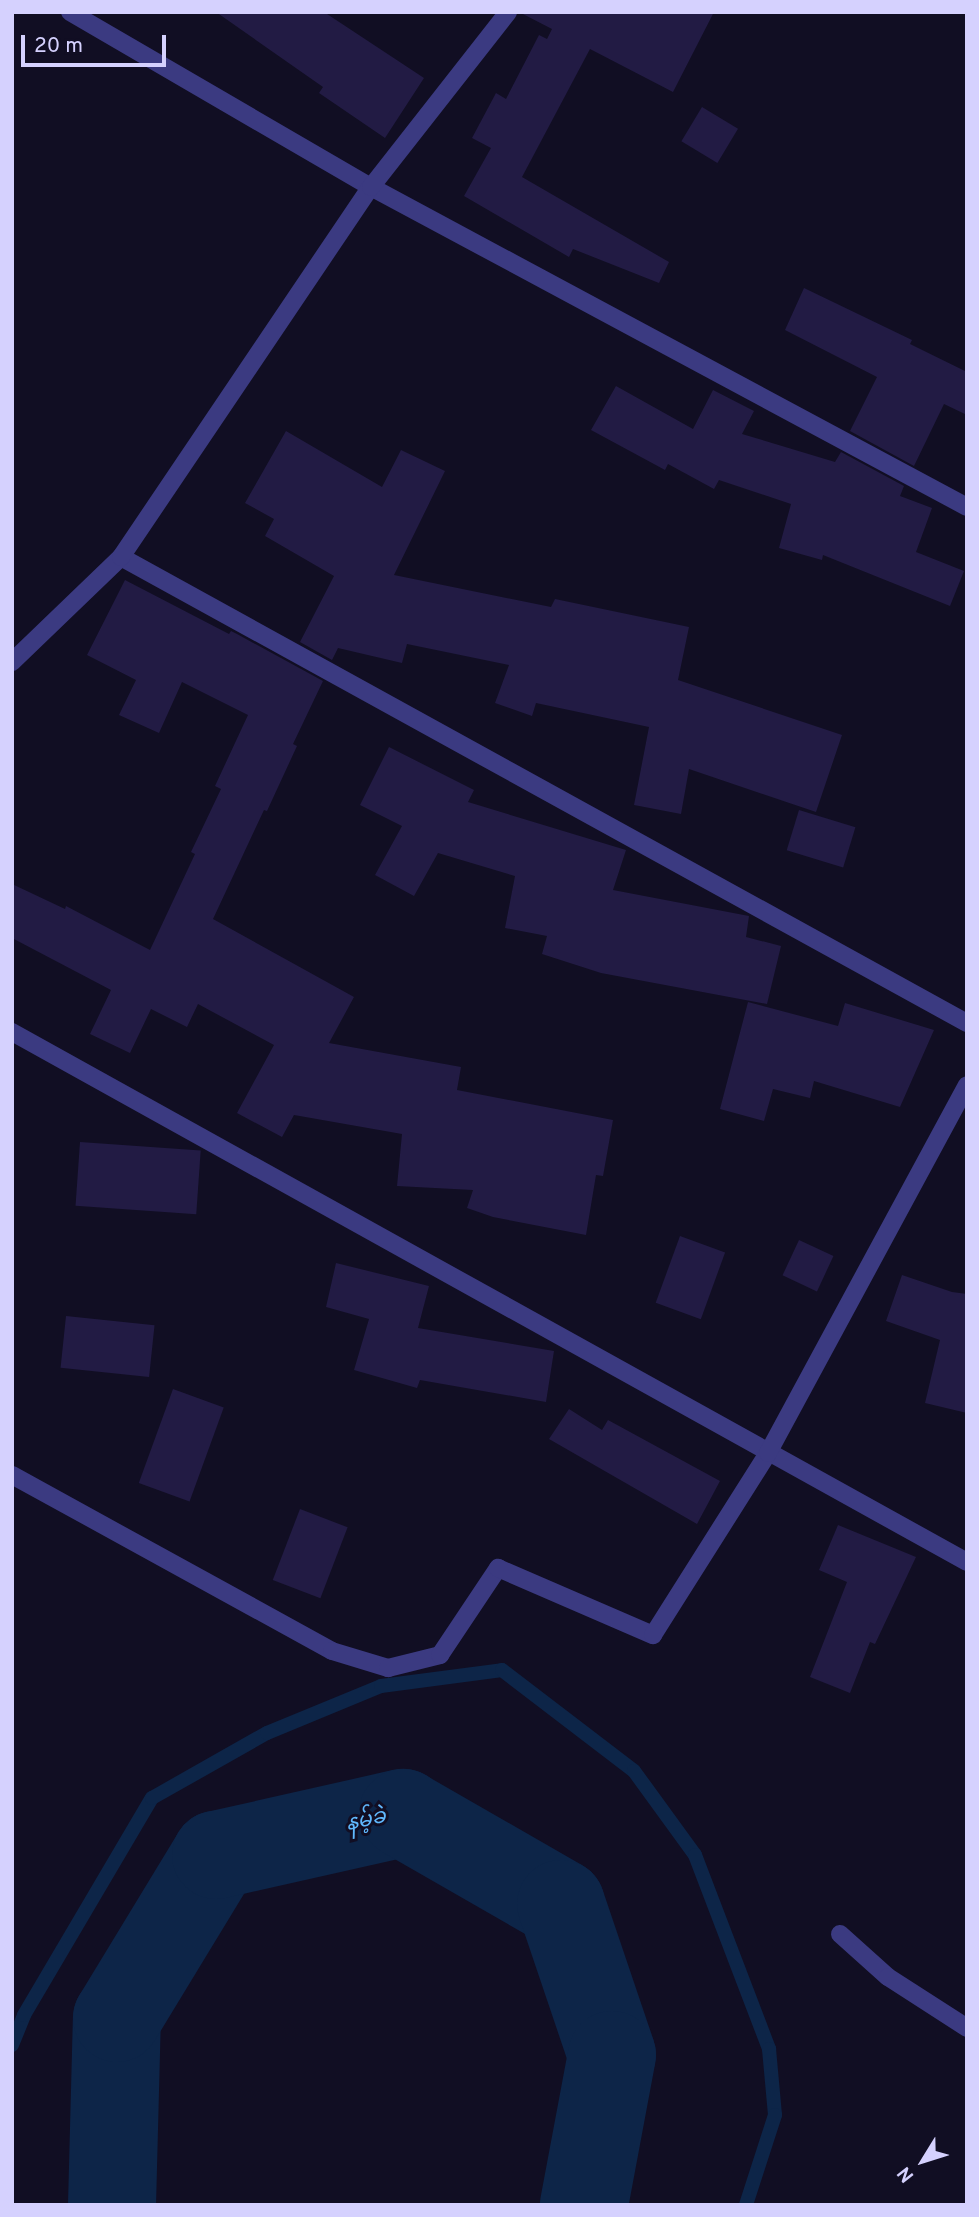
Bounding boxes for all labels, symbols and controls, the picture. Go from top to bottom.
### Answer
scale bar [24,21,170,65]
text: 20 m [34,33,83,60]
water label: နမ့်ခဲ [344,1804,388,1838]
north arrow [888,2126,958,2196]
text: N [893,2161,920,2187]

